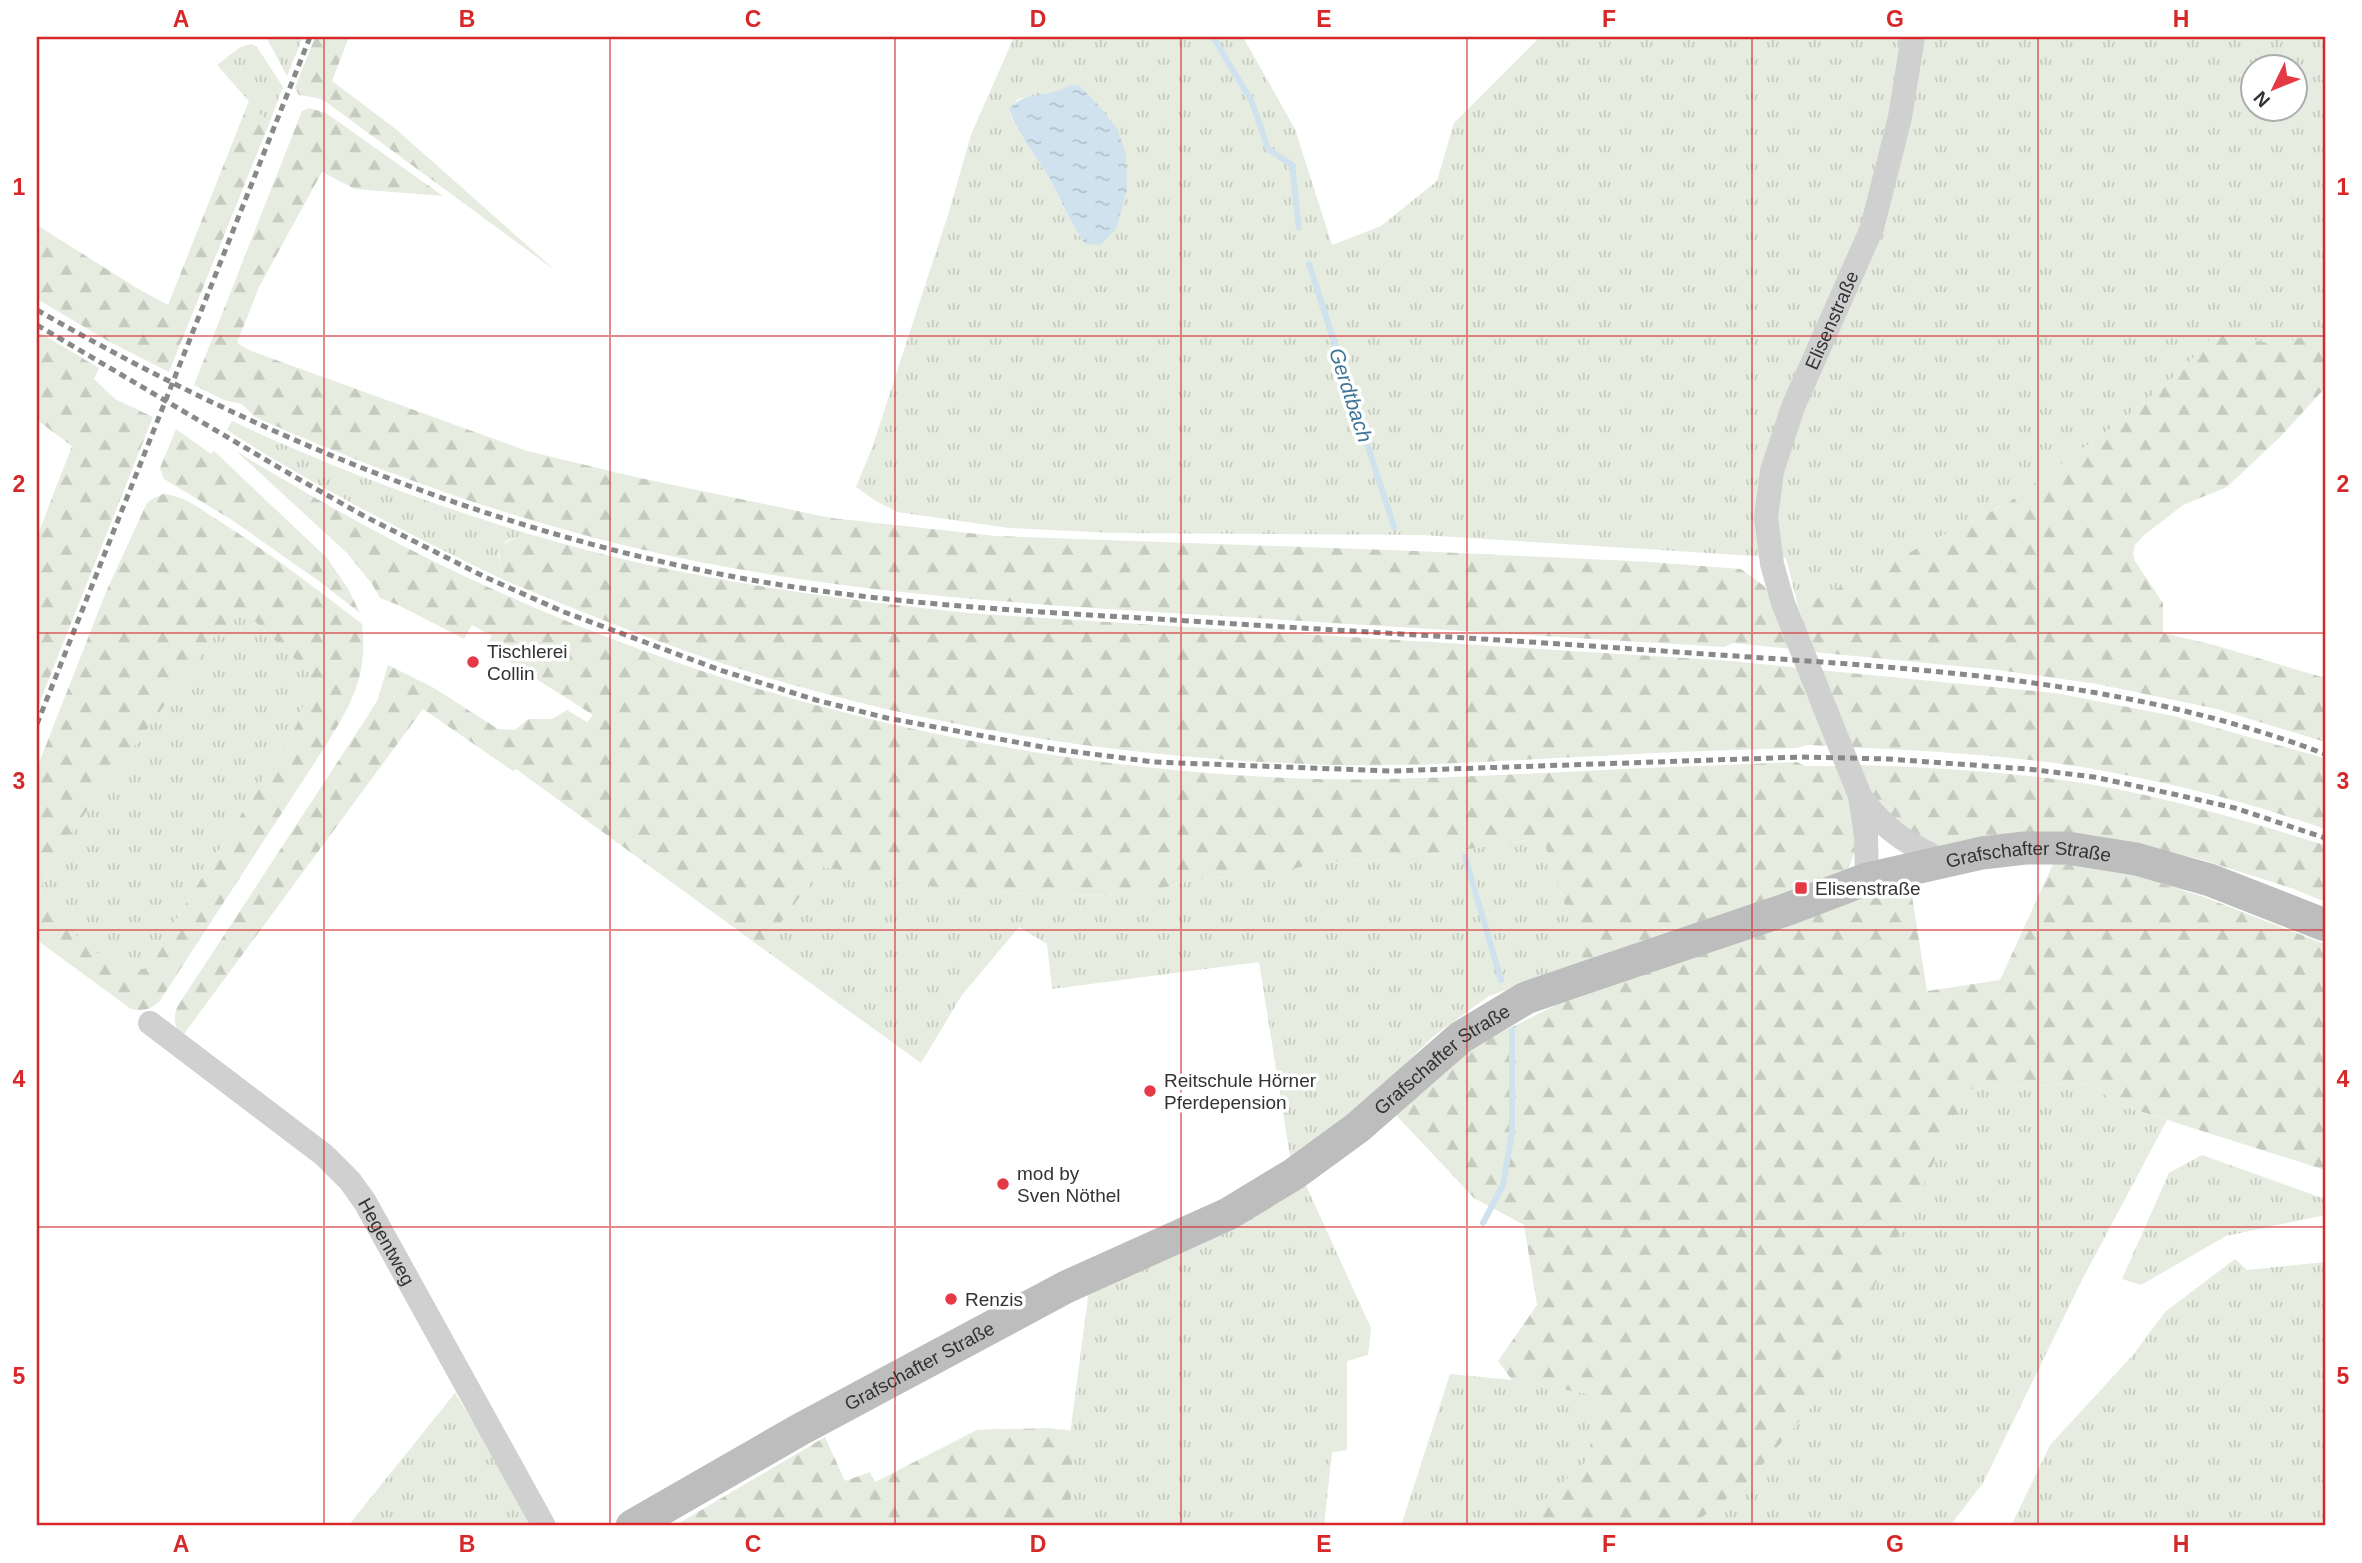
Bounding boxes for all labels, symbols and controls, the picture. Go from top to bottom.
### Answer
text: A [173,6,189,32]
text: B [459,6,475,32]
text: C [745,6,761,32]
text: D [1030,6,1046,32]
text: E [1316,6,1332,32]
text: F [1602,6,1616,32]
text: G [1886,6,1904,32]
text: H [2173,6,2189,32]
north arrow [2240,52,2310,122]
text: N [2250,87,2274,111]
text: 1 [13,174,26,200]
text: 1 [2337,174,2350,200]
street label: Elisenstraße [1800,267,1862,373]
water label: Gerdtbach [1325,345,1377,445]
text: 2 [13,471,25,497]
text: 2 [2337,471,2349,497]
place label: Tischlerei Collin [487,641,568,684]
marker: Tischlerei Collin [465,654,481,670]
text: 3 [13,768,25,794]
text: 3 [2337,768,2349,794]
street label: Grafschafter Straße [1944,837,2113,871]
place label: Elisenstraße [1815,878,1921,899]
marker: Elisenstraße [1793,880,1809,896]
street label: Grafschafter Straße [1370,1000,1513,1119]
text: 4 [13,1066,26,1092]
text: 4 [2337,1066,2350,1092]
place label: Reitschule Hörner Pferdepension [1164,1070,1317,1113]
marker: Reitschule Hörner Pferdepension [1142,1083,1158,1099]
place label: mod by Sven Nöthel [1017,1163,1121,1206]
marker: mod by Sven Nöthel [995,1176,1011,1192]
street label: Hegentweg [354,1194,419,1289]
place label: Renzis [965,1289,1023,1310]
marker: Renzis [943,1291,959,1307]
street label: Grafschafter Straße [841,1317,998,1414]
text: 5 [13,1363,26,1389]
text: 5 [2337,1363,2350,1389]
text: A [173,1531,189,1557]
text: B [459,1531,475,1557]
text: C [745,1531,761,1557]
text: D [1030,1531,1046,1557]
text: E [1316,1531,1332,1557]
text: F [1602,1531,1616,1557]
text: G [1886,1531,1904,1557]
text: H [2173,1531,2189,1557]

